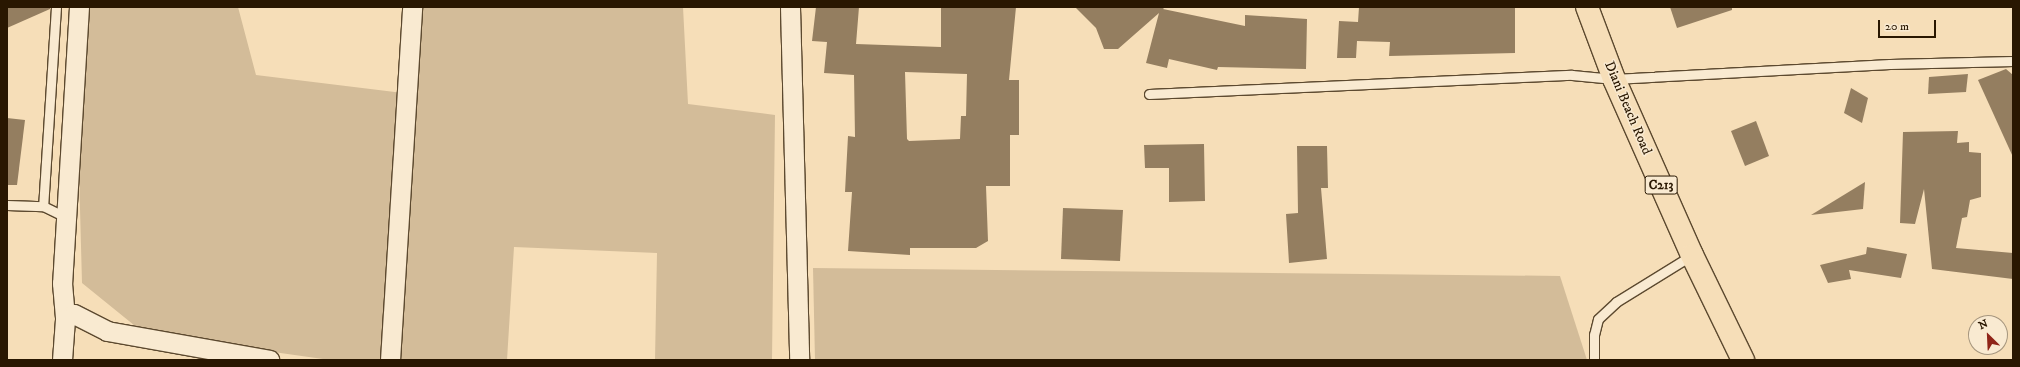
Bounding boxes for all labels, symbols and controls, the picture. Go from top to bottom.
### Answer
scale bar [1880,12,1938,38]
text: 20 m [1885,19,1909,34]
street label: Diani Beach Road [1601,59,1655,157]
road number: C213 [1644,174,1678,196]
north arrow [1968,315,2008,355]
text: N [1977,317,1990,333]

